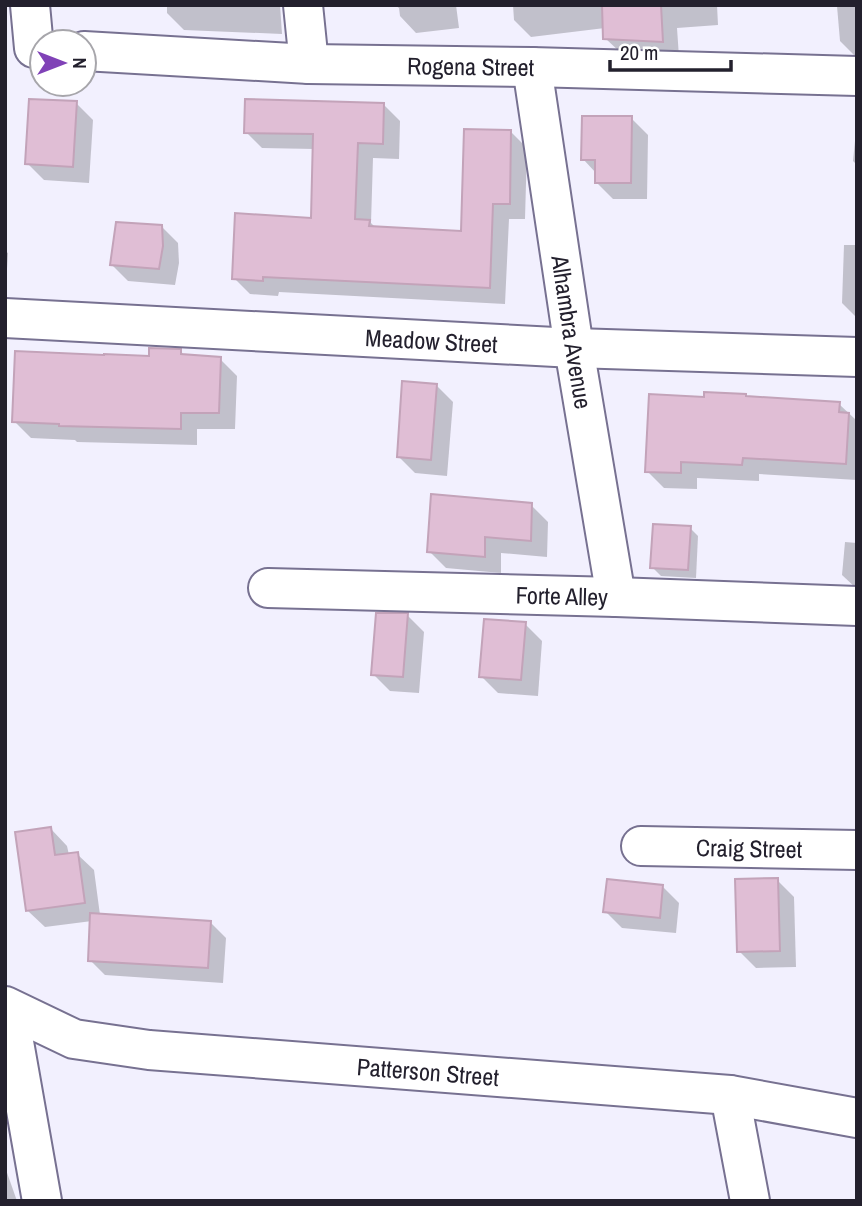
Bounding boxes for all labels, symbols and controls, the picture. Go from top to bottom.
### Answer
north arrow [28,28,98,98]
scale bar [610,28,731,72]
text: 20 m [620,38,658,67]
street label: Rogena Street [407,49,535,83]
text: N [67,57,93,69]
street label: Alhambra Avenue [544,252,600,411]
street label: Meadow Street [364,321,499,360]
street label: Forte Alley [515,578,609,613]
street label: Craig Street [696,831,803,865]
street label: Patterson Street [356,1050,501,1093]

